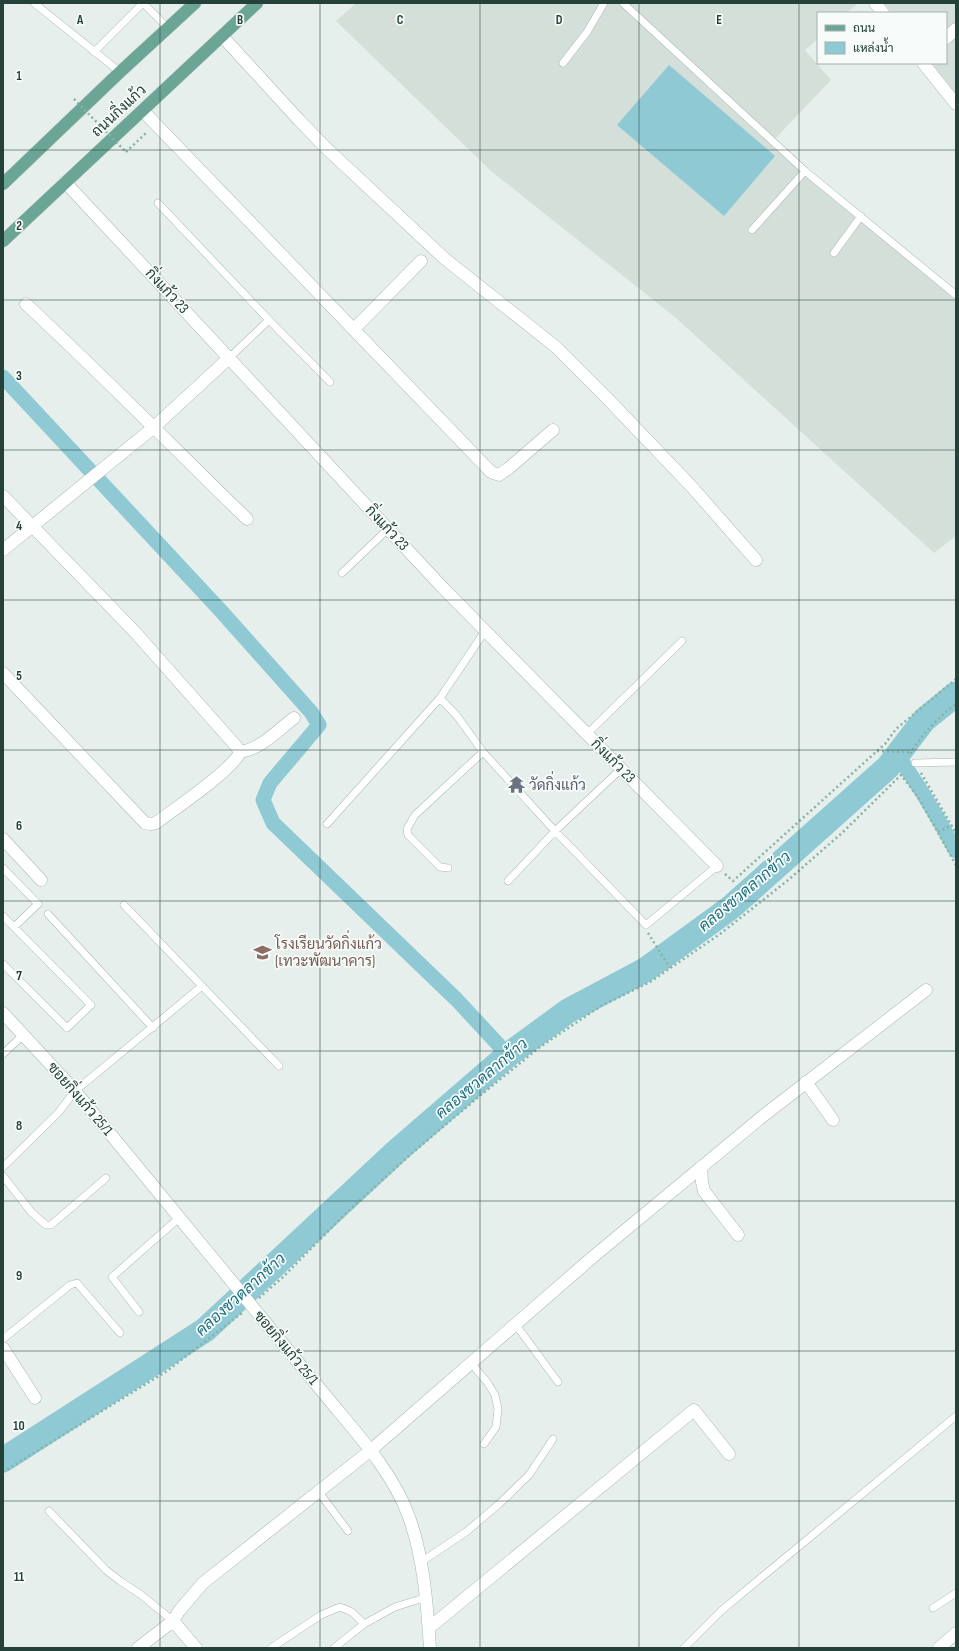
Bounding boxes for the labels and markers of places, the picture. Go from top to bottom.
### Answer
place label: วัดกิ่งแก้ว [529,770,586,795]
temple icon: วัดกิ่งแก้ว [506,775,526,795]
place label: โรงเรียนวัดกิ่งแก้ว (เทวะพัฒนาคาร) [274,929,382,971]
school or university icon: โรงเรียนวัดกิ่งแก้ว (เทวะพัฒนาคาร) [252,943,272,963]

